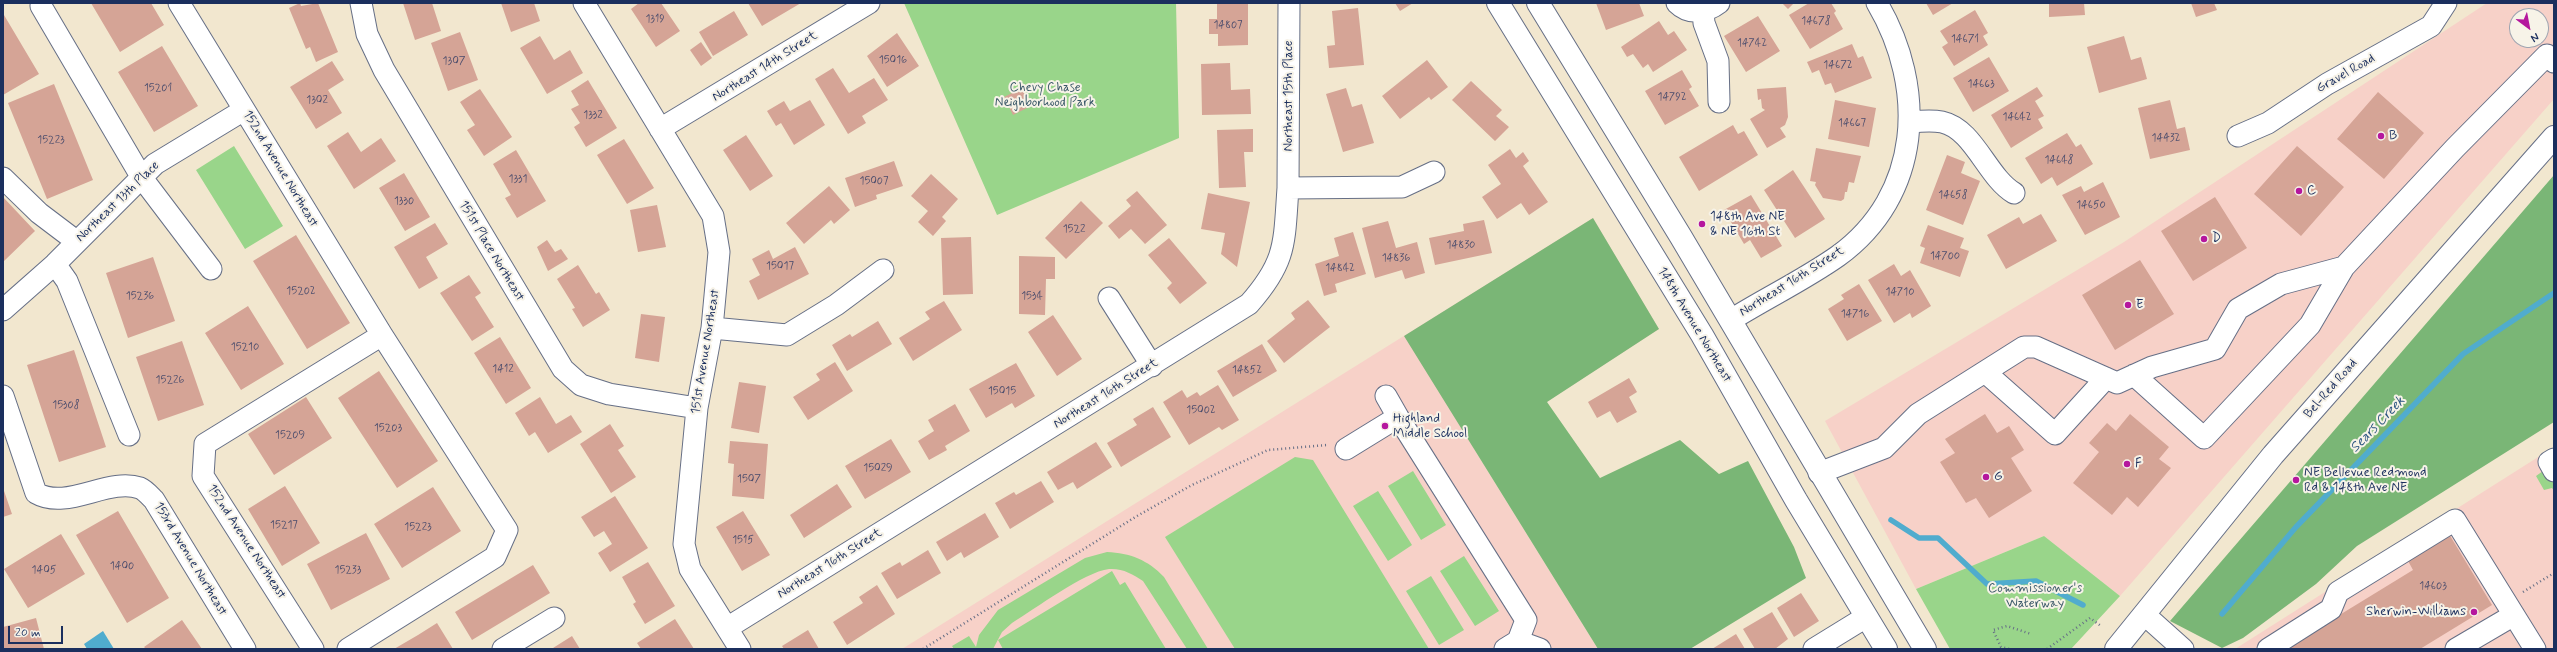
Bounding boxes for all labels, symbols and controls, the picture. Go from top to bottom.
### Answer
north arrow [2509,8,2549,48]
house number: 1319 [645,13,665,27]
house number: 14678 [1801,15,1831,29]
house number: 14807 [1213,19,1243,33]
street label: Northeast 14th Street [710,28,820,106]
text: N [2528,29,2542,45]
house number: 14671 [1951,33,1979,47]
house number: 14742 [1737,37,1767,51]
street label: Northeast 15th Place [1281,40,1297,152]
street label: Gravel Road [2314,51,2378,97]
house number: 15016 [879,54,907,68]
house number: 1307 [443,55,465,69]
house number: 14672 [1823,59,1853,73]
house number: 14663 [1967,78,1995,92]
park label: Chevy Chase Neighborhood Park [995,80,1095,111]
house number: 15201 [144,82,172,96]
house number: 14792 [1658,91,1686,105]
house number: 1302 [306,94,328,108]
street label: 152nd Avenue Northeast [239,108,321,230]
house number: 1332 [583,109,603,123]
house number: 14642 [2003,111,2031,125]
house number: 14667 [1838,117,1866,131]
place label: B [2389,128,2397,144]
marker: B [2376,131,2386,141]
house number: 14432 [2152,132,2180,146]
house number: 15223 [37,134,65,148]
house number: 14648 [2044,154,2074,168]
street label: Northeast 13th Place [73,158,163,246]
house number: 1331 [509,173,527,187]
house number: 15007 [859,175,889,189]
place label: C [2307,183,2316,199]
marker: C [2294,186,2304,196]
house number: 14658 [1938,189,1968,203]
house number: 1330 [394,195,414,209]
street label: 151st Place Northeast [455,198,527,304]
house number: 14650 [2076,199,2106,213]
place label: 148th Ave NE & NE 16th St [1710,209,1785,240]
marker: 148th Ave NE & NE 16th St [1697,219,1707,229]
house number: 1522 [1063,223,1085,237]
place label: D [2212,231,2221,247]
marker: D [2199,234,2209,244]
house number: 14830 [1447,239,1475,253]
street label: Northeast 16th Street [1737,244,1847,320]
house number: 14700 [1930,250,1960,264]
house number: 14836 [1382,252,1410,266]
house number: 15017 [766,260,794,274]
house number: 14842 [1325,262,1355,276]
street label: 148th Avenue Northeast [1653,265,1735,385]
house number: 15202 [286,285,316,299]
house number: 14710 [1886,286,1914,300]
street label: 151st Avenue Northeast [688,288,724,416]
house number: 15236 [126,290,154,304]
house number: 1534 [1021,290,1043,304]
place label: E [2136,297,2144,313]
marker: E [2123,300,2133,310]
house number: 14716 [1841,308,1869,322]
house number: 15210 [231,341,259,355]
street label: Northeast 16th Street [1051,356,1161,432]
street label: Bel-Red Road [2301,356,2361,422]
house number: 1412 [492,363,514,377]
house number: 14852 [1232,364,1262,378]
house number: 15226 [156,374,184,388]
house number: 15015 [988,385,1016,399]
water label: Sears Creek [2347,393,2409,457]
house number: 15308 [52,399,80,413]
house number: 15002 [1186,404,1216,418]
place label: Highland Middle School [1393,411,1467,442]
marker: Highland Middle School [1380,421,1390,431]
house number: 15203 [374,422,402,436]
house number: 15209 [275,429,305,443]
place label: F [2135,456,2142,472]
marker: F [2122,459,2132,469]
house number: 15029 [863,462,893,476]
place label: NE Bellevue Redmond Rd & 148th Ave NE [2304,465,2426,496]
place label: G [1994,469,2003,485]
marker: G [1981,472,1991,482]
house number: 1507 [737,473,761,487]
marker: NE Bellevue Redmond Rd & 148th Ave NE [2291,475,2301,485]
street label: 152nd Avenue Northeast [203,482,289,602]
street label: 153rd Avenue Northeast [150,500,230,618]
house number: 15217 [270,519,298,533]
house number: 15223 [404,521,432,535]
street label: Northeast 16th Street [775,526,885,602]
house number: 1515 [732,534,754,548]
house number: 1400 [110,560,134,574]
house number: 1405 [32,564,56,578]
house number: 15233 [335,564,361,578]
house number: 14603 [2419,580,2447,594]
park label: Commissioner's Waterway [1988,581,2082,612]
place label: Sherwin-Williams [2366,604,2466,620]
marker: Sherwin-Williams [2469,607,2479,617]
scale bar [10,618,65,644]
text: 20 m [15,625,41,641]

